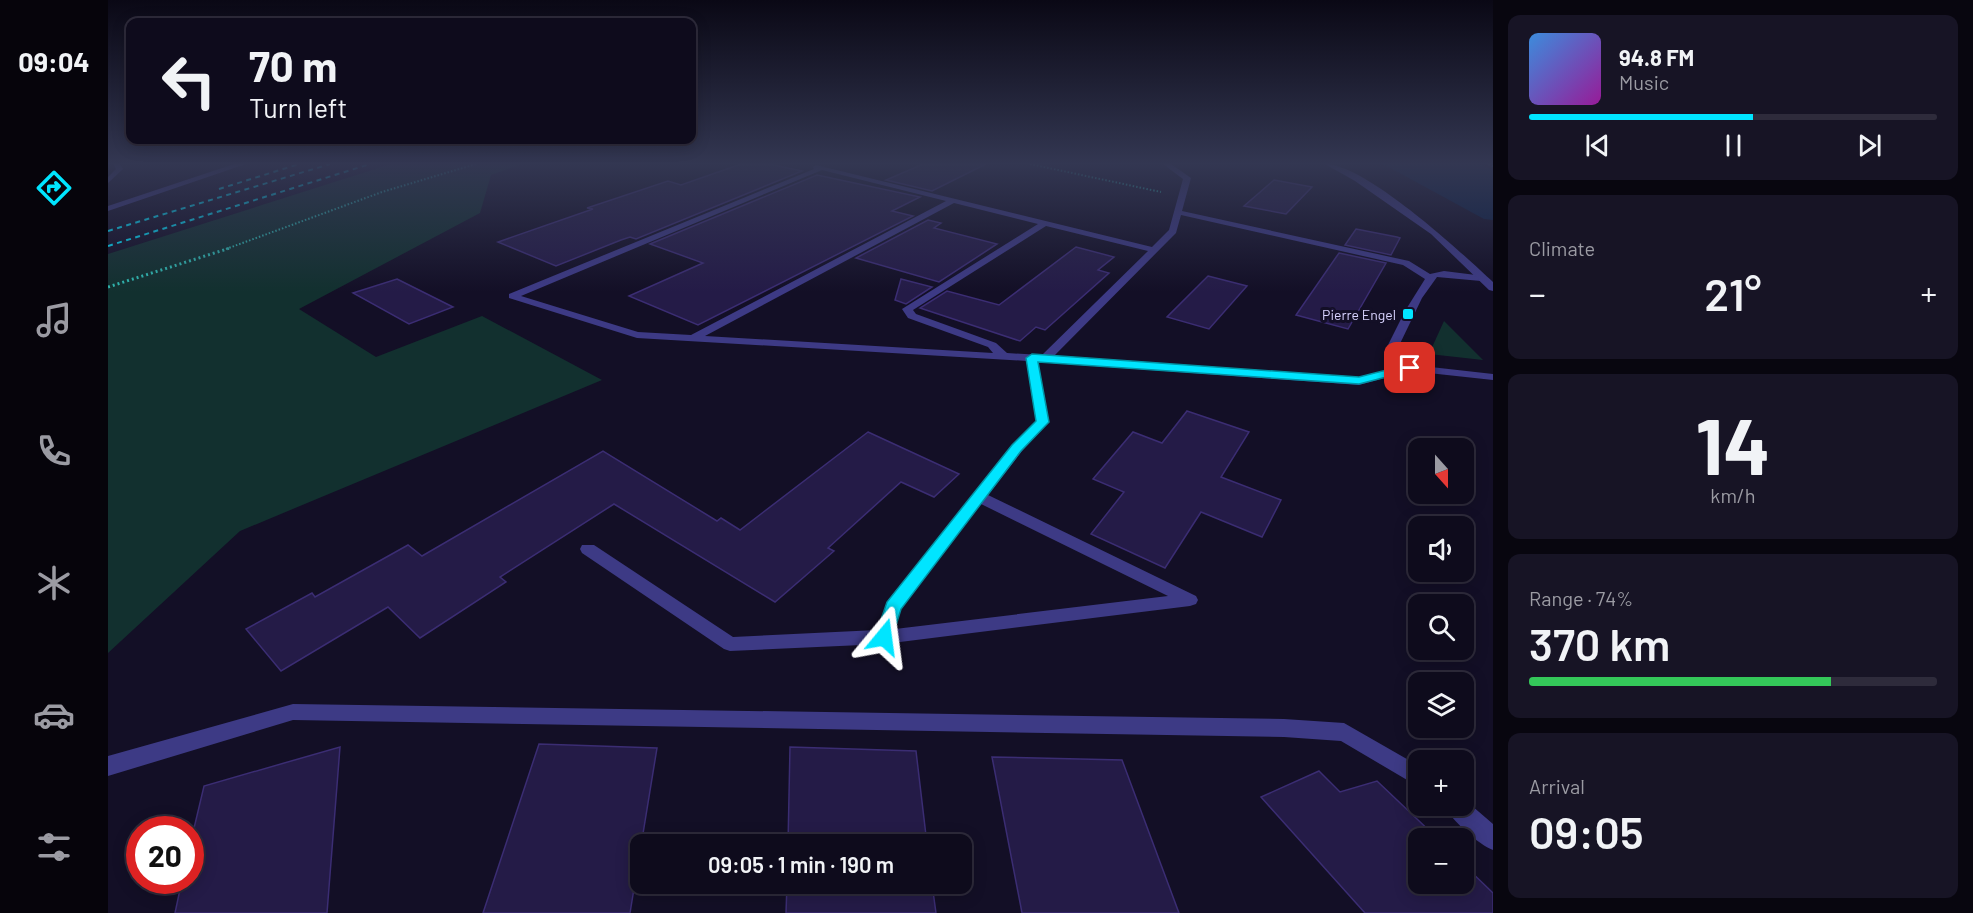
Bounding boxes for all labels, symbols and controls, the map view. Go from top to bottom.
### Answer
text: 70 m [249,40,337,90]
icon: left [150,42,228,120]
text: 94.8 FM [1619,44,1694,70]
text: 09:04 [18,45,90,77]
text: Music [1619,70,1669,94]
text: Turn left [249,91,347,123]
icon: previous [1581,129,1614,162]
icon: pause [1717,129,1750,162]
icon: next [1853,129,1886,162]
icon: directions [33,167,75,209]
text: Climate [1529,236,1595,260]
text: 21° [1704,266,1762,320]
text: − [1529,273,1546,313]
text: + [1920,273,1937,313]
icon: music [33,299,75,341]
place label: Pierre Engel [1322,306,1396,323]
marker: Pierre Engel [1401,307,1415,321]
pin [1384,342,1435,393]
icon: arrive [1393,351,1426,384]
text: 14 [1696,397,1770,491]
icon: phone [33,430,75,472]
north arrow [1408,438,1474,504]
map controls [1408,438,1474,894]
text: km/h [1710,483,1756,507]
button: sound [1408,516,1474,582]
icon: climate [33,562,75,604]
text: Range · 74% [1529,586,1633,610]
button: search [1408,594,1474,660]
position arrow [852,605,916,669]
text: 370 km [1529,616,1670,670]
button: layers [1408,672,1474,738]
icon: car [33,694,75,736]
button: + [1408,750,1474,816]
text: Arrival [1529,774,1585,798]
text: 09:05 [1529,804,1644,858]
speed limit sign: 20 [126,816,204,894]
icon: filters [33,826,75,868]
button: − [1408,828,1474,894]
text: 09:05 · 1 min · 190 m [708,851,894,877]

